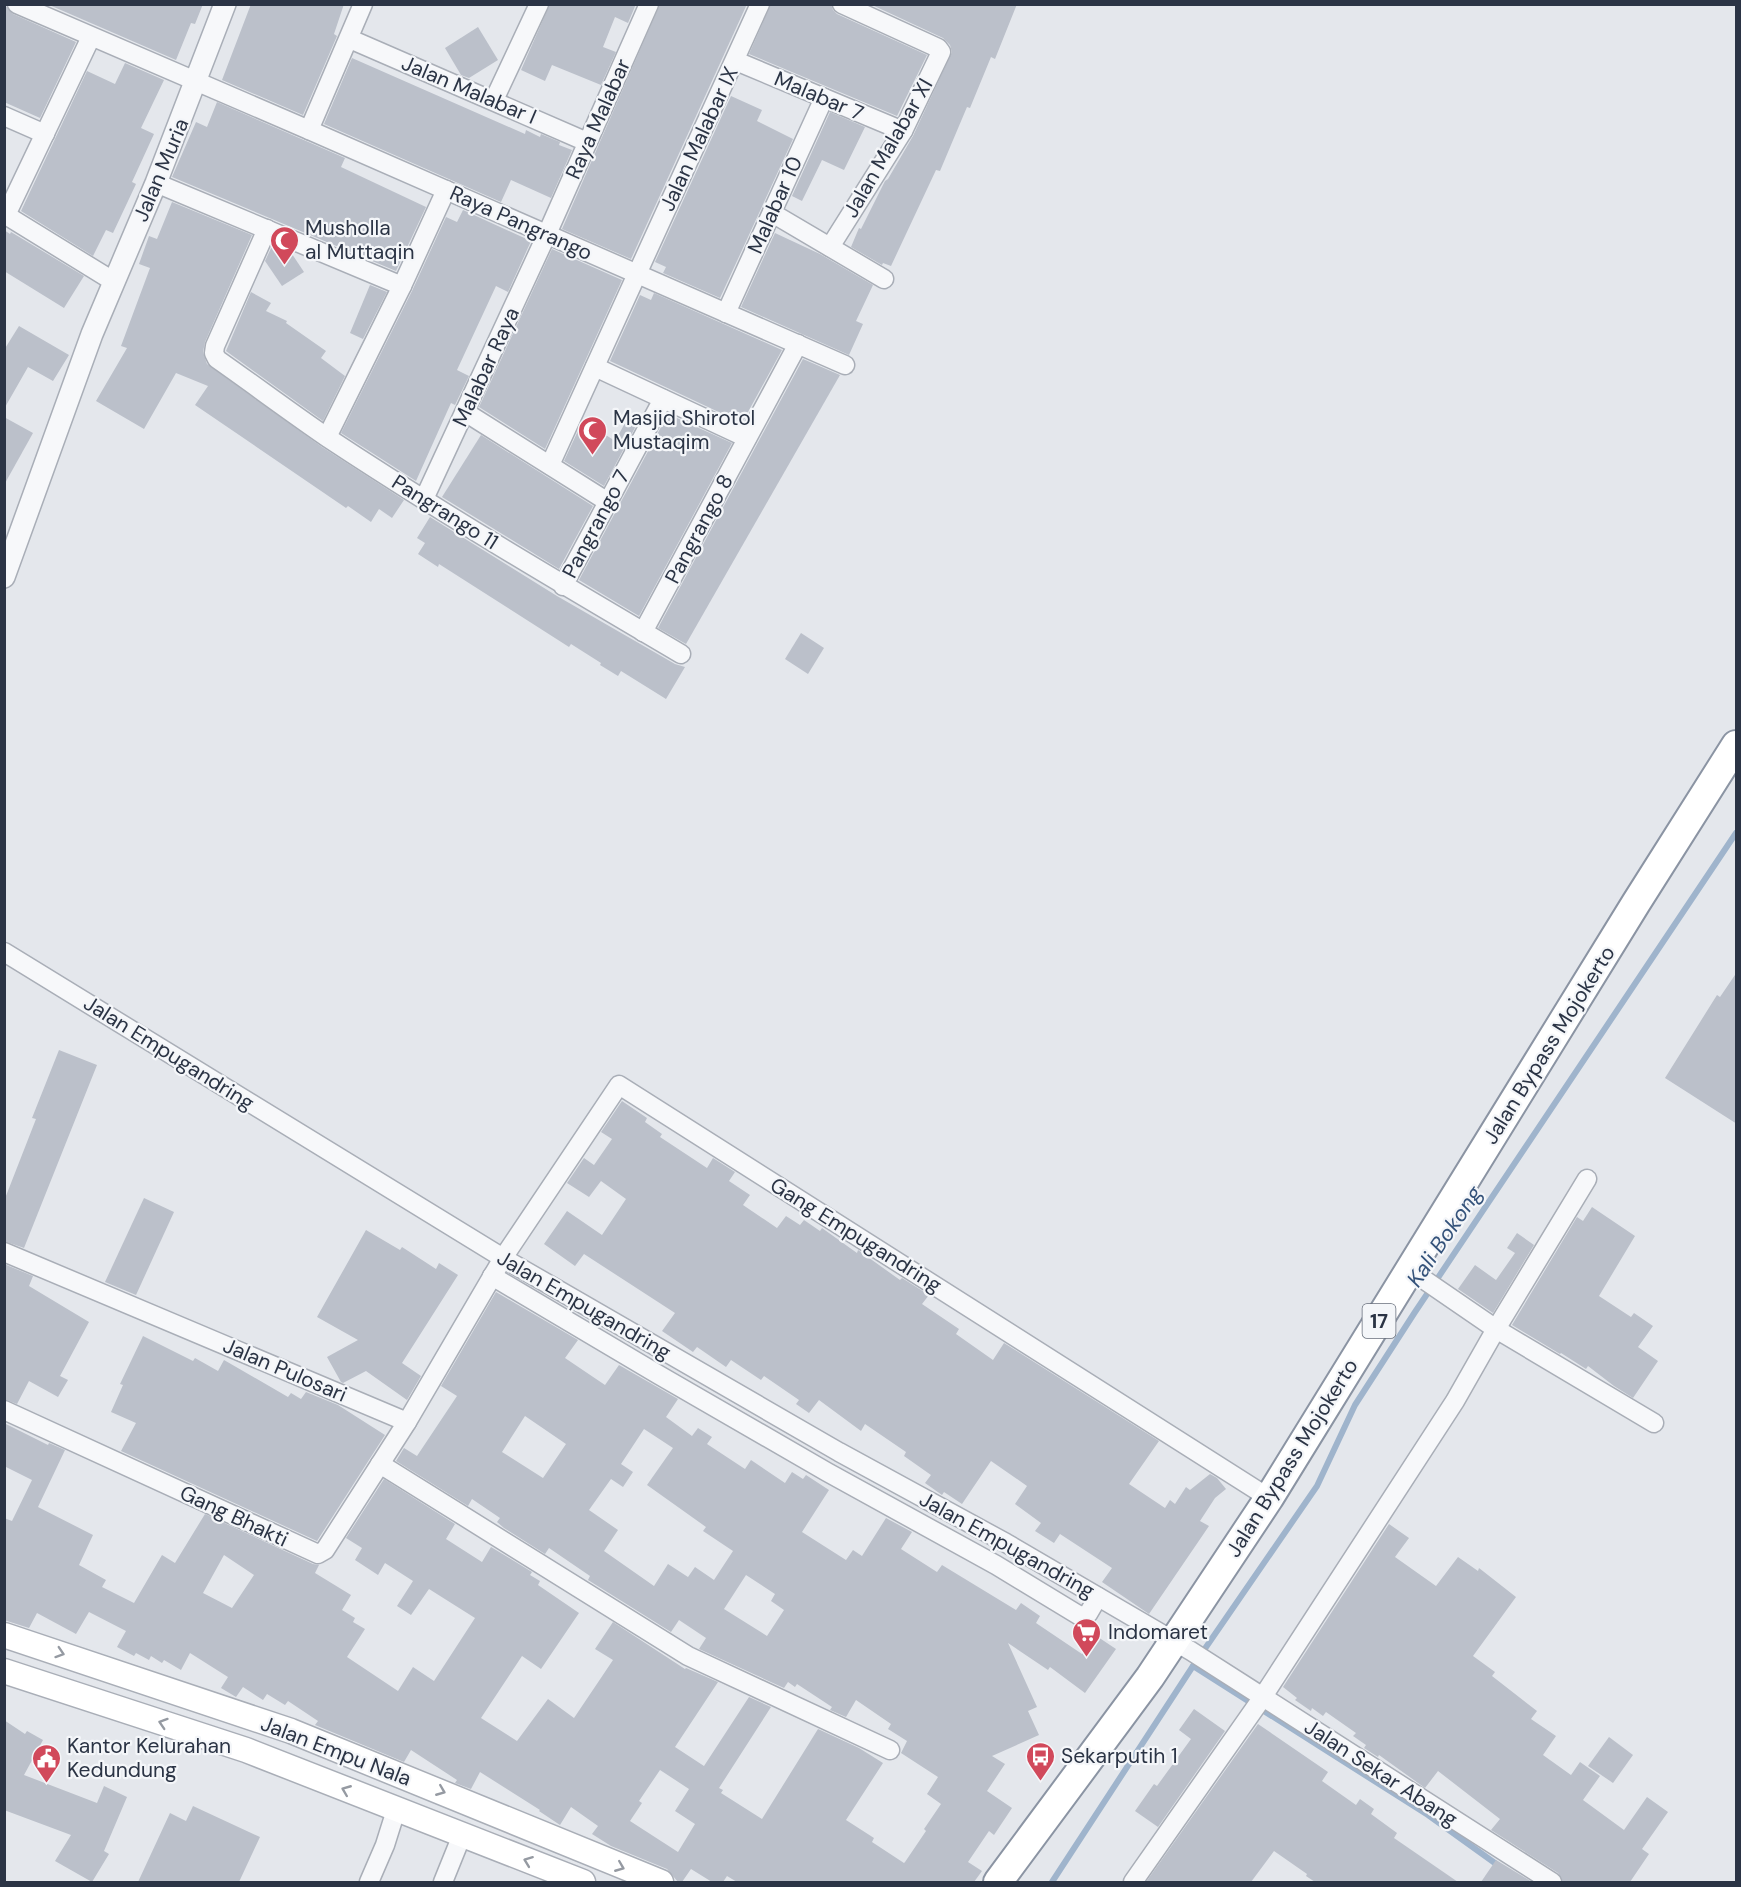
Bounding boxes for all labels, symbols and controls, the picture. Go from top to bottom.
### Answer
street label: Jalan Malabar I [397,49,541,131]
street label: Raya Malabar [559,54,637,184]
street label: Jalan Malabar IX [653,62,745,216]
street label: Malabar 7 [770,65,868,127]
street label: Jalan Malabar XI [837,73,939,223]
street label: Jalan Muria [127,114,195,226]
street label: Malabar 10 [741,152,809,258]
street label: Raya Pangrango [445,179,597,267]
place label: Musholla al Muttaqin [305,214,415,266]
mosque icon: Musholla al Muttaqin [268,224,300,266]
street label: Malabar Raya [446,303,526,431]
place label: Masjid Shirotol Mustaqim [613,404,755,456]
mosque icon: Masjid Shirotol Mustaqim [576,414,608,456]
street label: Pangrango 7 [556,465,636,583]
street label: Pangrango 11 [386,468,504,556]
street label: Pangrango 8 [658,469,740,589]
street label: Jalan Bypass Mojokerto [1476,941,1622,1149]
street label: Jalan Empugandring [78,989,260,1117]
street label: Gang Empugandring [765,1171,947,1299]
water label: Kali Bokong [1400,1179,1489,1293]
street label: Jalan Empugandring [492,1244,676,1366]
road number: 17 [1362,1304,1396,1338]
street label: Jalan Pulosari [219,1331,351,1409]
street label: Jalan Bypass Mojokerto [1219,1354,1365,1562]
street label: Gang Bhakti [175,1479,293,1553]
street label: Jalan Empugandring [914,1485,1100,1605]
supermarket icon: Indomaret [1071,1616,1103,1658]
place label: Indomaret [1108,1618,1208,1646]
one-way arrow [54,1646,65,1659]
street label: Jalan Empu Nala [257,1709,415,1793]
street label: Jalan Sekar Abang [1299,1713,1463,1833]
one-way arrow [158,1718,169,1731]
place label: Kantor Kelurahan Kedundung [67,1732,231,1784]
bus stop icon: Sekarputih 1 [1024,1740,1056,1782]
public building icon: Kantor Kelurahan Kedundung [30,1742,62,1784]
place label: Sekarputih 1 [1061,1742,1177,1770]
one-way arrow [434,1784,445,1796]
one-way arrow [342,1785,353,1797]
one-way arrow [523,1856,534,1868]
one-way arrow [614,1860,625,1872]

